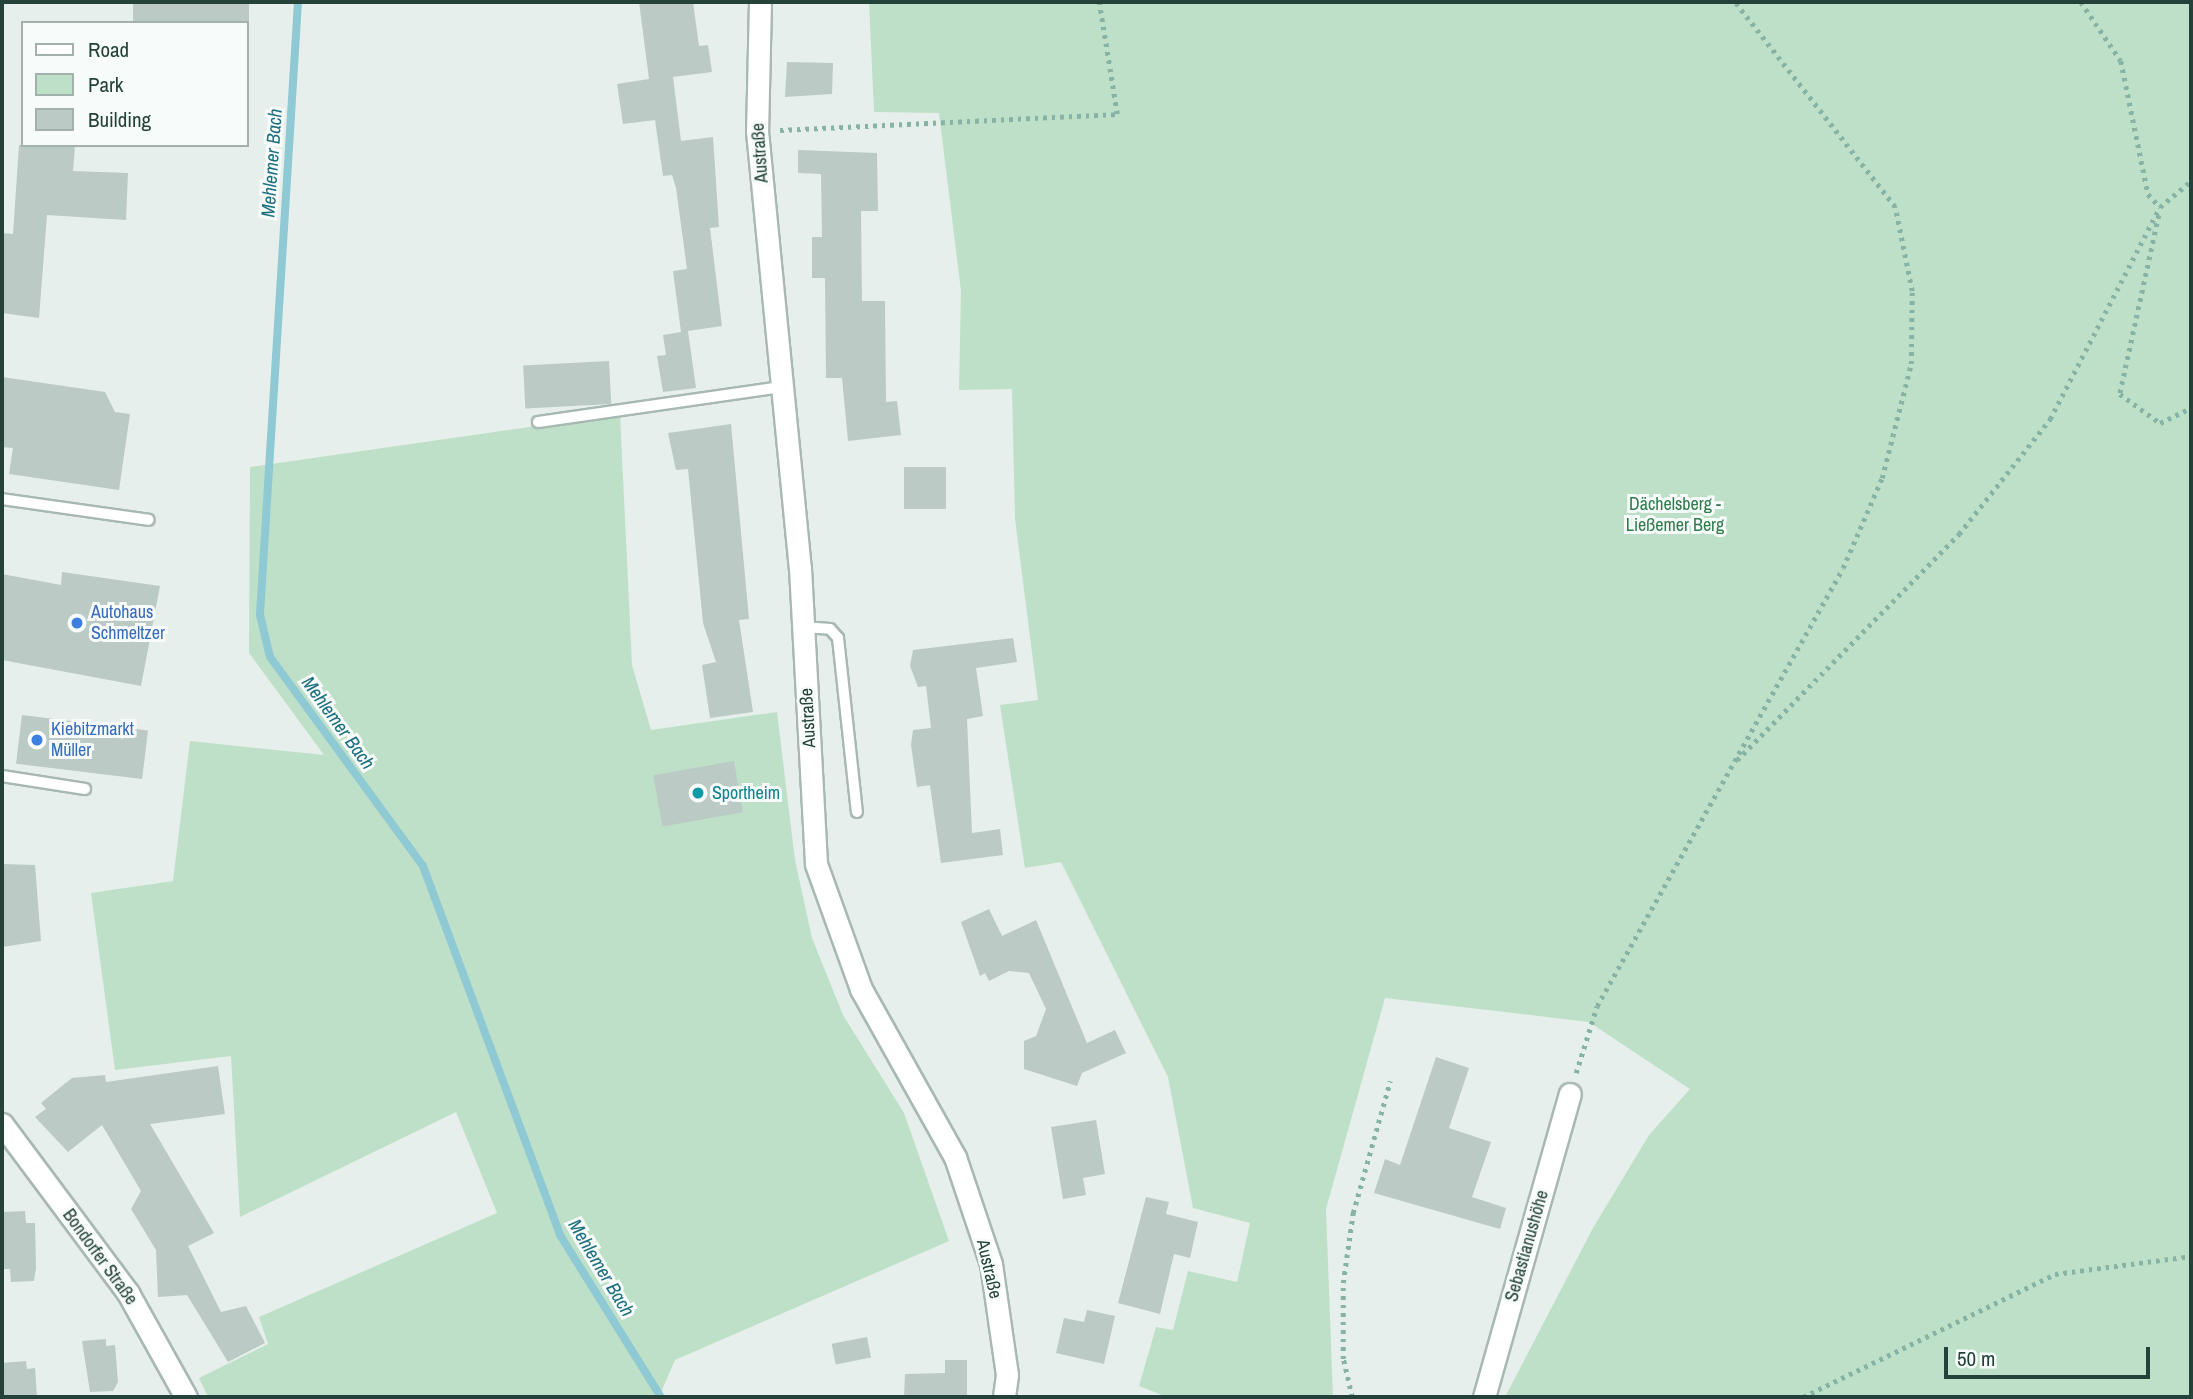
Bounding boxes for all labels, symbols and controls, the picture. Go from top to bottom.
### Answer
legend [21,21,248,147]
text: Road [88,35,129,64]
text: Park [88,70,123,99]
text: Building [88,105,151,134]
water label: Mehlemer Bach [257,108,287,218]
street label: Austraße [747,122,773,184]
park label: Dächelsberg - Ließemer Berg [1626,494,1724,536]
place label: Autohaus Schmeltzer [91,602,165,644]
marker: Autohaus Schmeltzer [69,615,85,631]
water label: Mehlemer Bach [297,672,379,774]
street label: Austraße [796,688,820,748]
place label: Kiebitzmarkt Müller [51,719,134,762]
marker: Kiebitzmarkt Müller [29,732,45,748]
place label: Sportheim [712,782,780,804]
marker: Sportheim [690,785,706,801]
street label: Sebastianushöhe [1501,1188,1553,1304]
street label: Bondorfer Straße [58,1205,142,1309]
water label: Mehlemer Bach [563,1215,639,1321]
street label: Austraße [972,1237,1006,1301]
scale bar [1948,1332,2154,1376]
text: 50 m [1957,1344,1995,1373]

